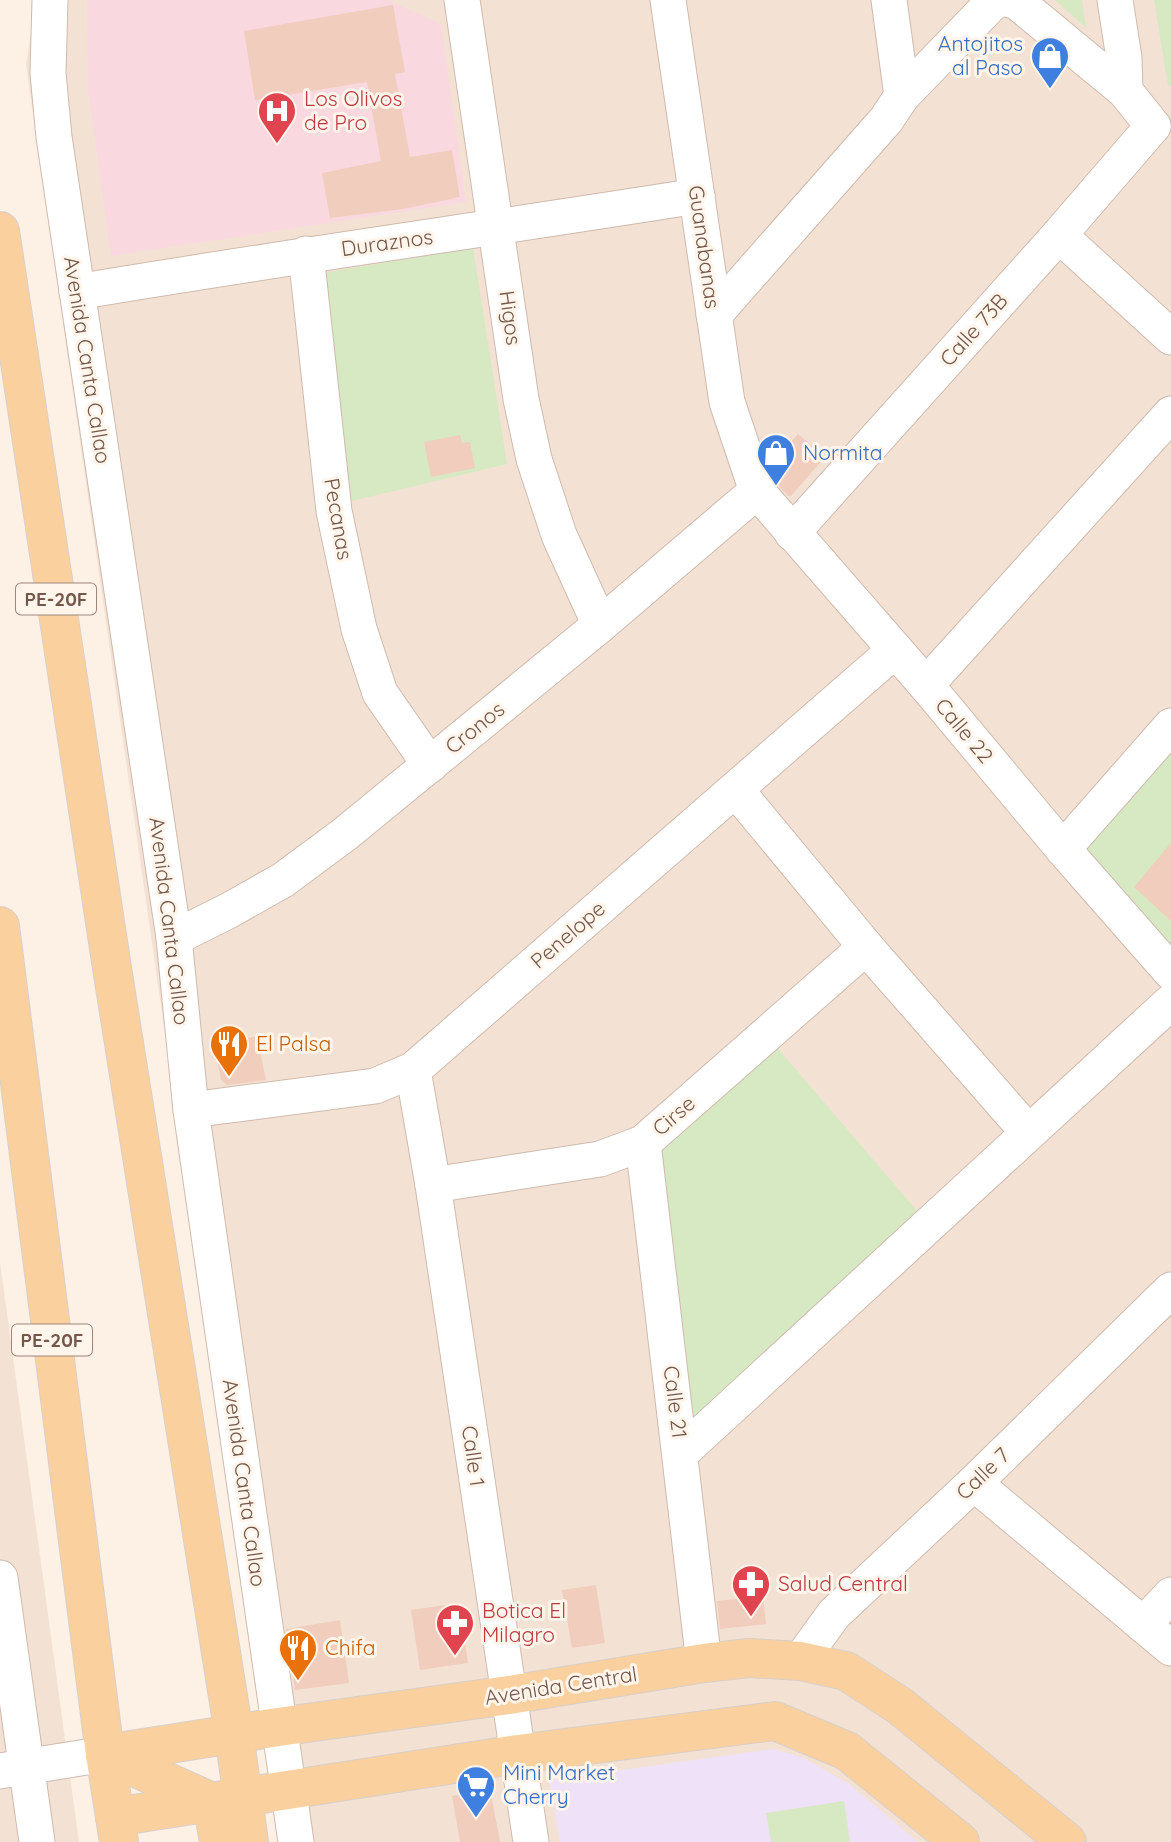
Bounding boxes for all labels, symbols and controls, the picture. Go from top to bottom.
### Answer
place label: Antojitos al Paso [938,30,1023,80]
shop icon: Antojitos al Paso [1029,35,1071,90]
place label: Los Olivos de Pro [304,85,402,135]
hospital icon: Los Olivos de Pro [256,90,298,145]
street label: Guanabanas [683,184,727,310]
street label: Duraznos [339,223,434,261]
street label: Avenida Canta Callao [59,254,117,465]
street label: Calle 73B [934,288,1013,371]
street label: Higos [494,289,528,347]
shop icon: Normita [755,432,797,487]
place label: Normita [803,439,883,465]
street label: Pecanas [319,476,359,562]
road number: PE-20F [16,584,96,614]
street label: Calle 22 [930,693,999,768]
street label: Cronos [439,696,509,759]
street label: Avenida Canta Callao [144,815,196,1026]
street label: Penelope [525,895,610,974]
restaurant icon: El Palsa [208,1023,250,1078]
place label: El Palsa [256,1030,331,1056]
street label: Cirse [647,1090,700,1141]
road number: PE-20F [12,1324,92,1356]
street label: Calle 21 [659,1364,693,1440]
street label: Avenida Canta Callao [218,1377,272,1588]
street label: Calle 1 [457,1424,491,1488]
street label: Calle 7 [950,1441,1015,1505]
pharmacy icon: Salud Central [730,1563,772,1618]
place label: Salud Central [778,1570,908,1596]
place label: Botica El Milagro [482,1597,566,1647]
pharmacy icon: Botica El Milagro [434,1602,476,1657]
restaurant icon: Chifa [277,1627,319,1682]
place label: Chifa [325,1634,375,1660]
street label: Avenida Central [483,1660,639,1710]
place label: Mini Market Cherry [503,1759,615,1809]
supermarket icon: Mini Market Cherry [455,1764,497,1819]

